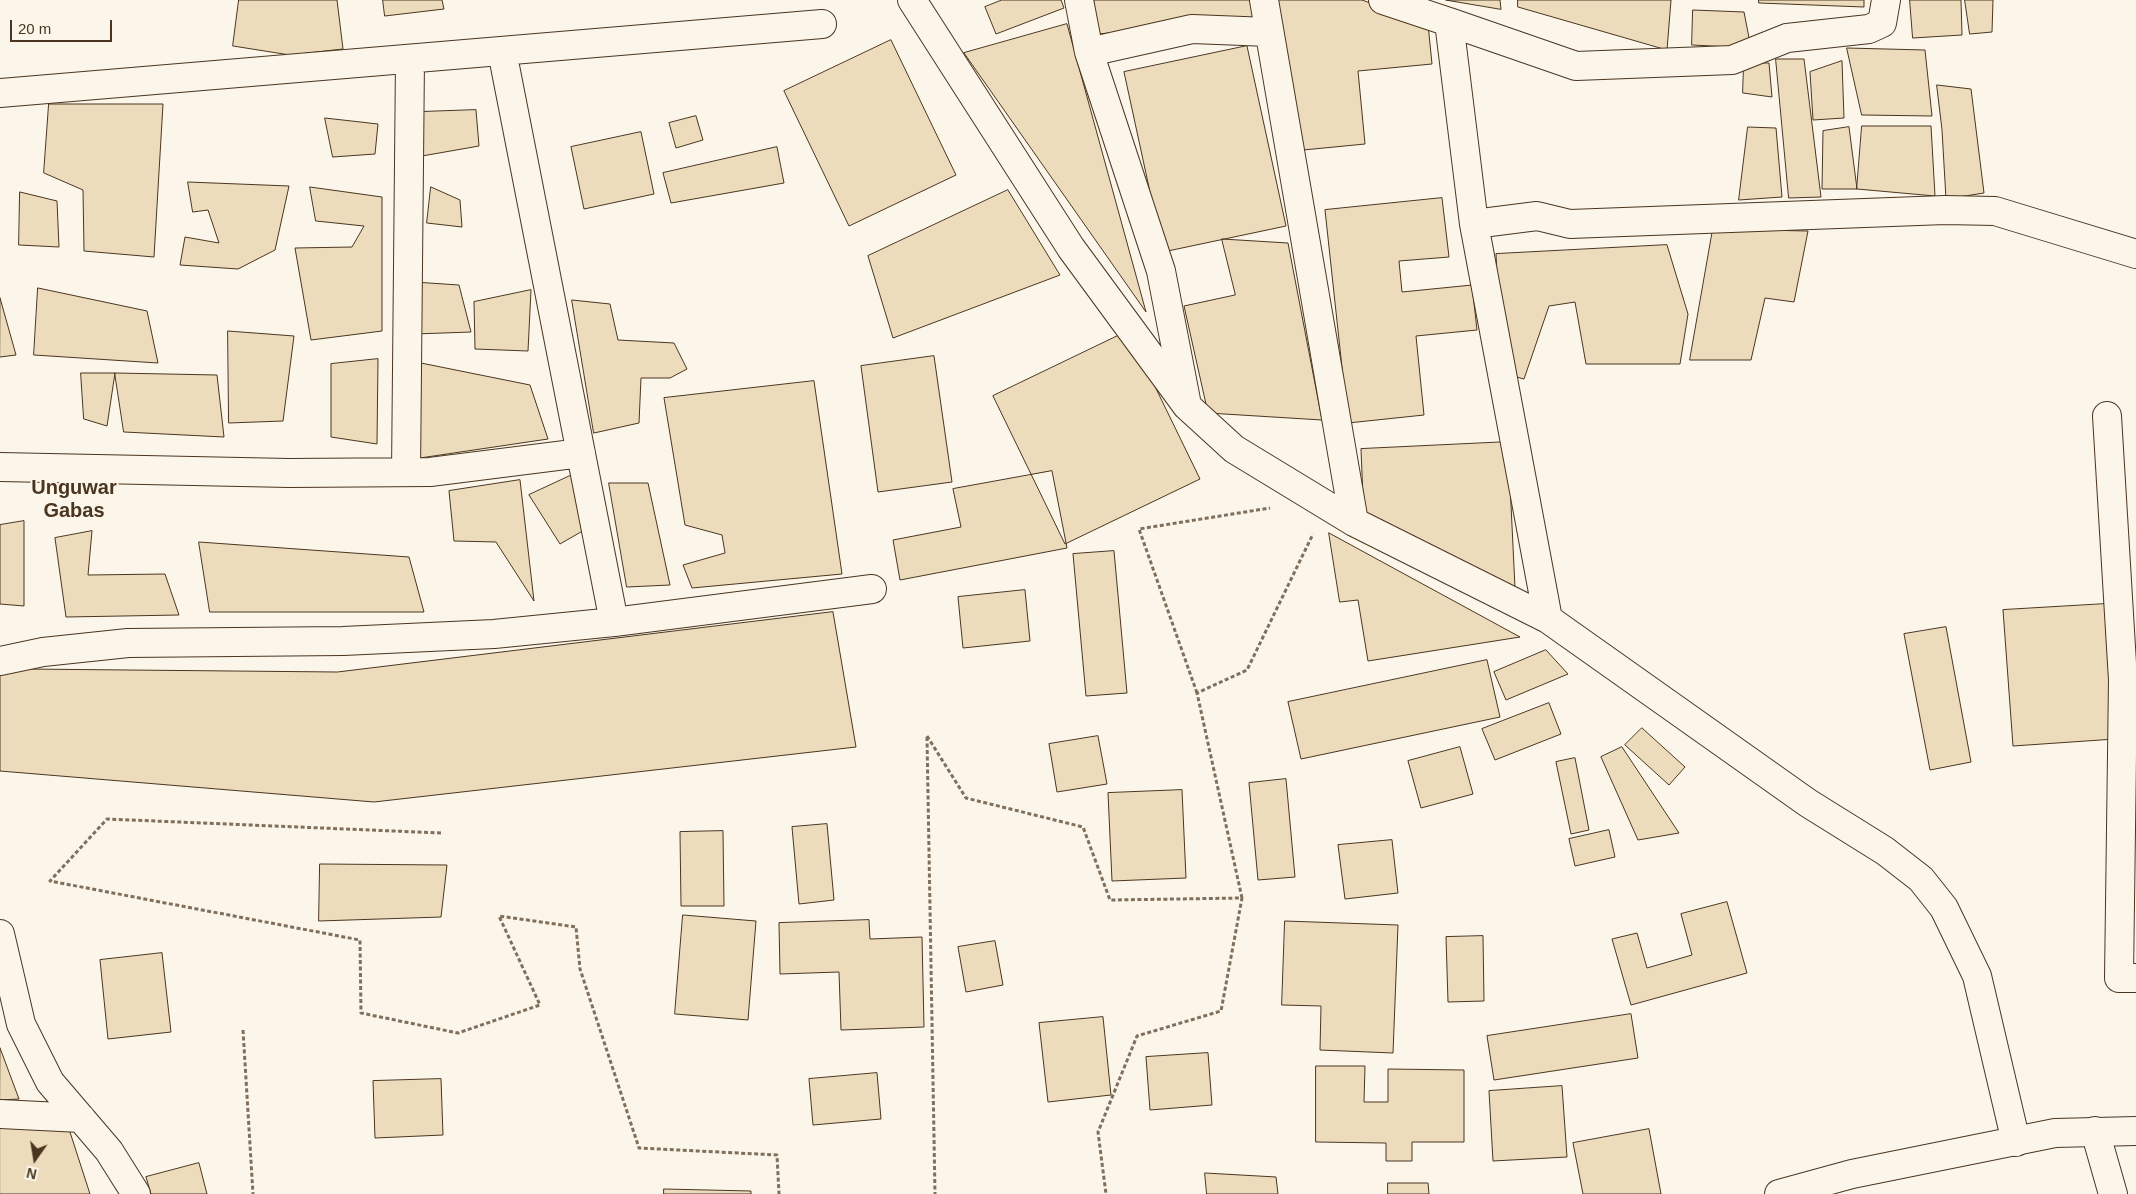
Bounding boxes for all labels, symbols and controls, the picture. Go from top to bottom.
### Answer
scale bar [12,10,115,42]
text: 20 m [18,20,51,37]
district label: Unguwar Gabas [31,476,117,523]
north arrow [10,1134,60,1184]
text: N [25,1165,38,1183]

